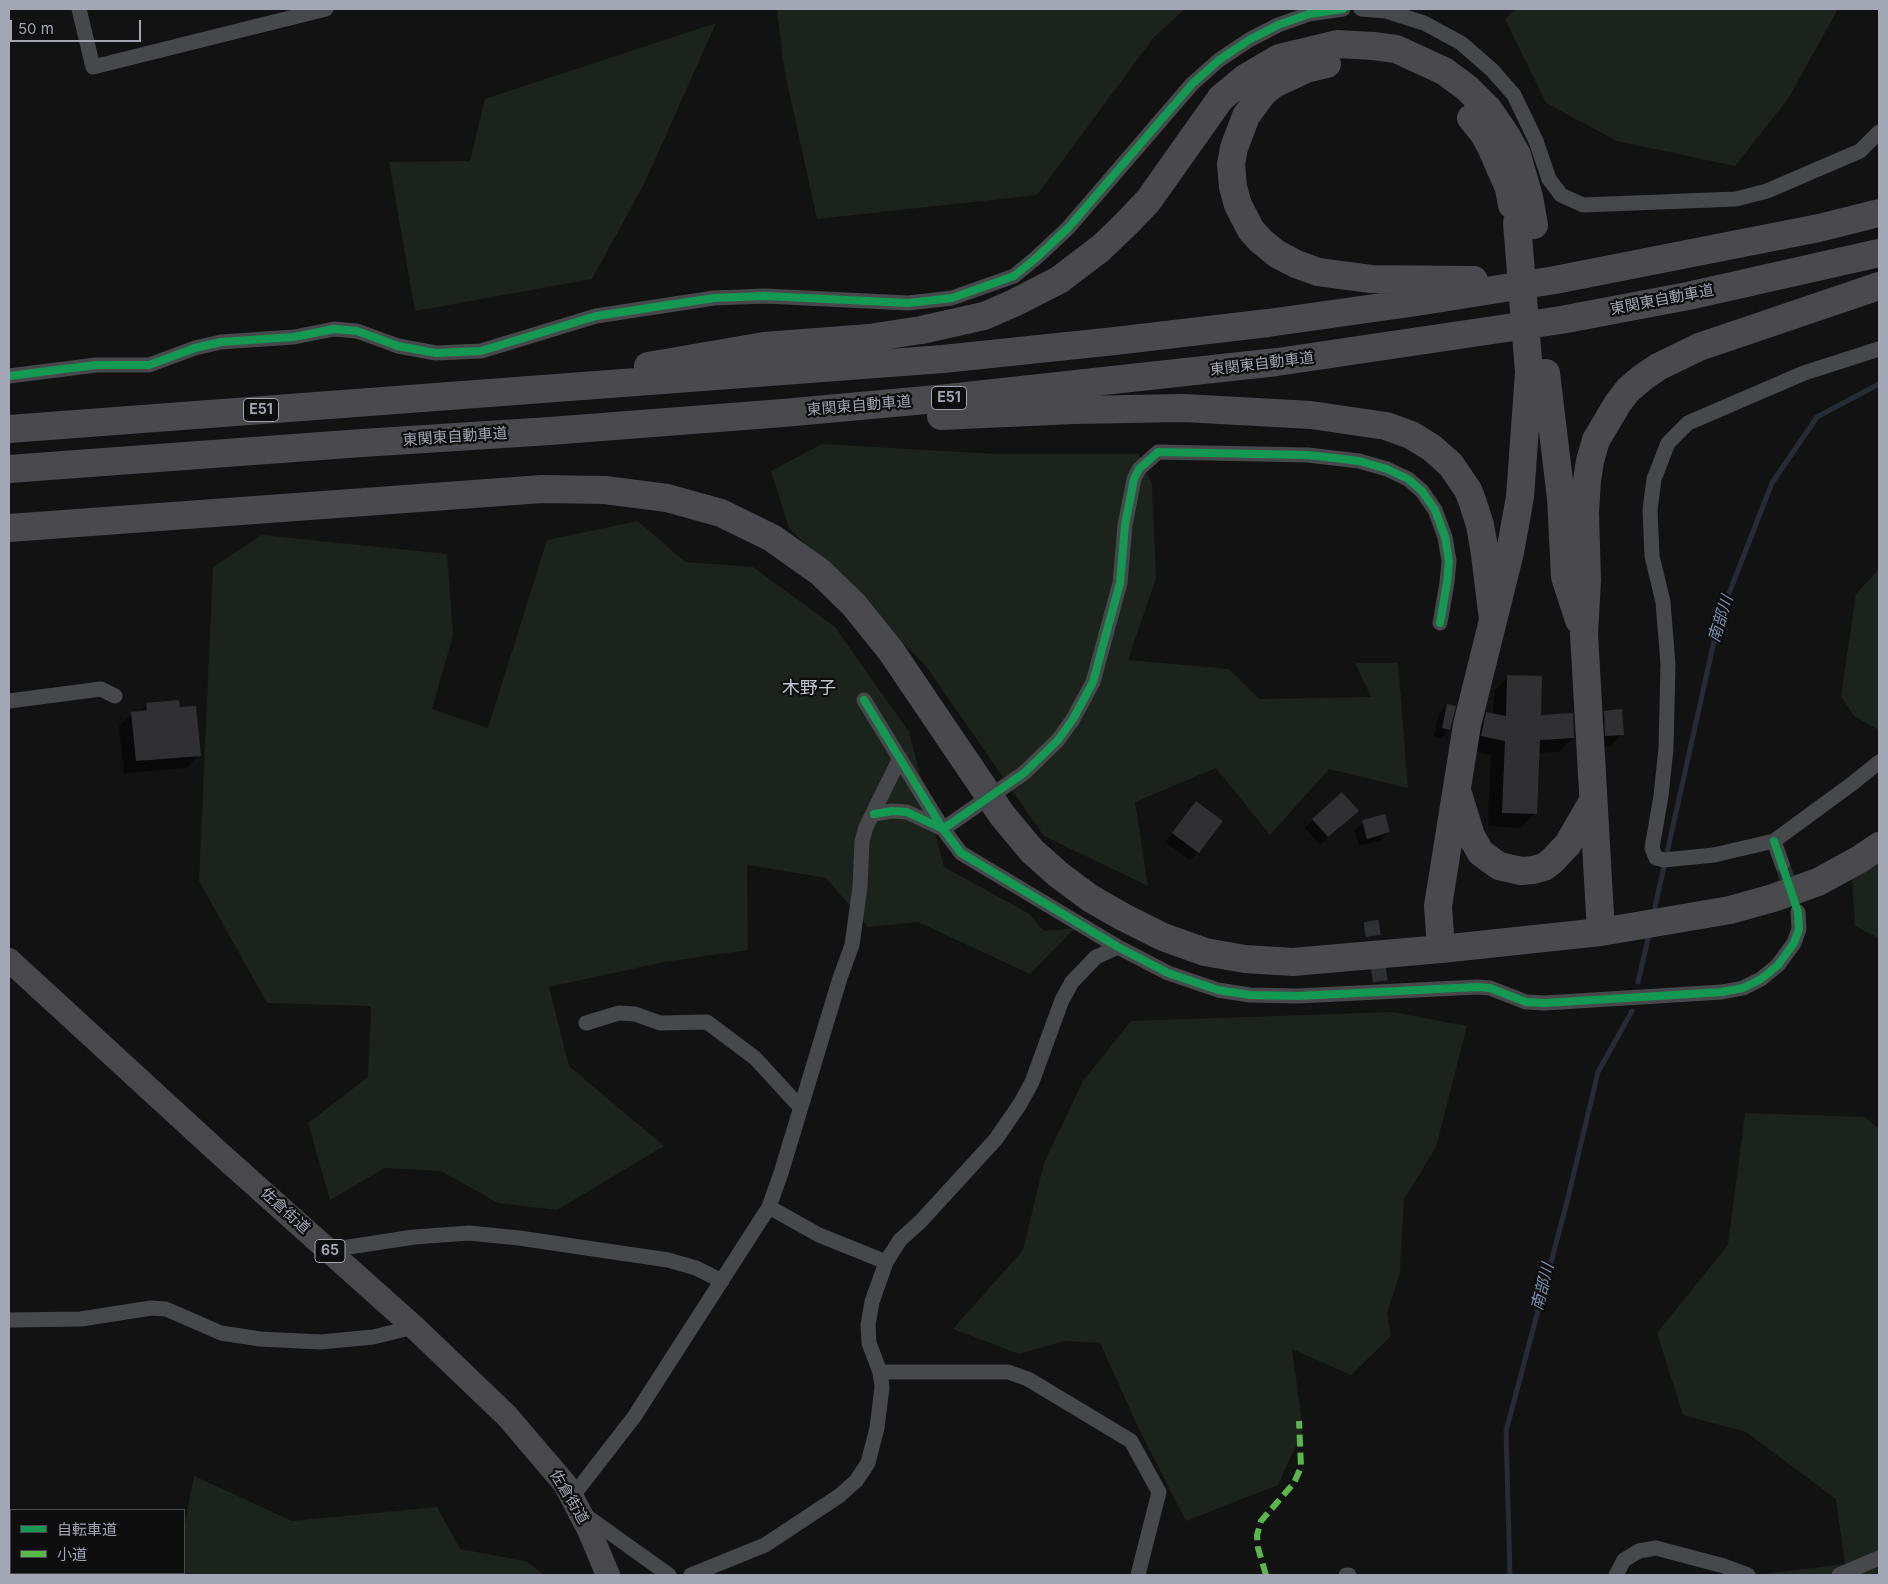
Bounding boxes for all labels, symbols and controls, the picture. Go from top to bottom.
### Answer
scale bar [12,10,144,42]
text: 50 m [18,19,54,38]
street label: 東関東自動車道 [1609,281,1715,319]
street label: 東関東自動車道 [1209,349,1315,379]
road number: E51 [932,386,966,409]
street label: 東関東自動車道 [806,392,912,420]
road number: E51 [244,398,278,422]
street label: 東関東自動車道 [402,424,508,450]
water label: 南部川 [1705,593,1737,645]
district label: 木野子 [782,678,836,700]
street label: 佐倉街道 [257,1184,313,1238]
road number: 65 [315,1240,345,1262]
water label: 南部川 [1528,1261,1558,1313]
street label: 佐倉街道 [546,1467,592,1527]
legend [10,1509,185,1574]
text: 自転車道 [57,1520,117,1539]
text: 小道 [57,1545,87,1564]

